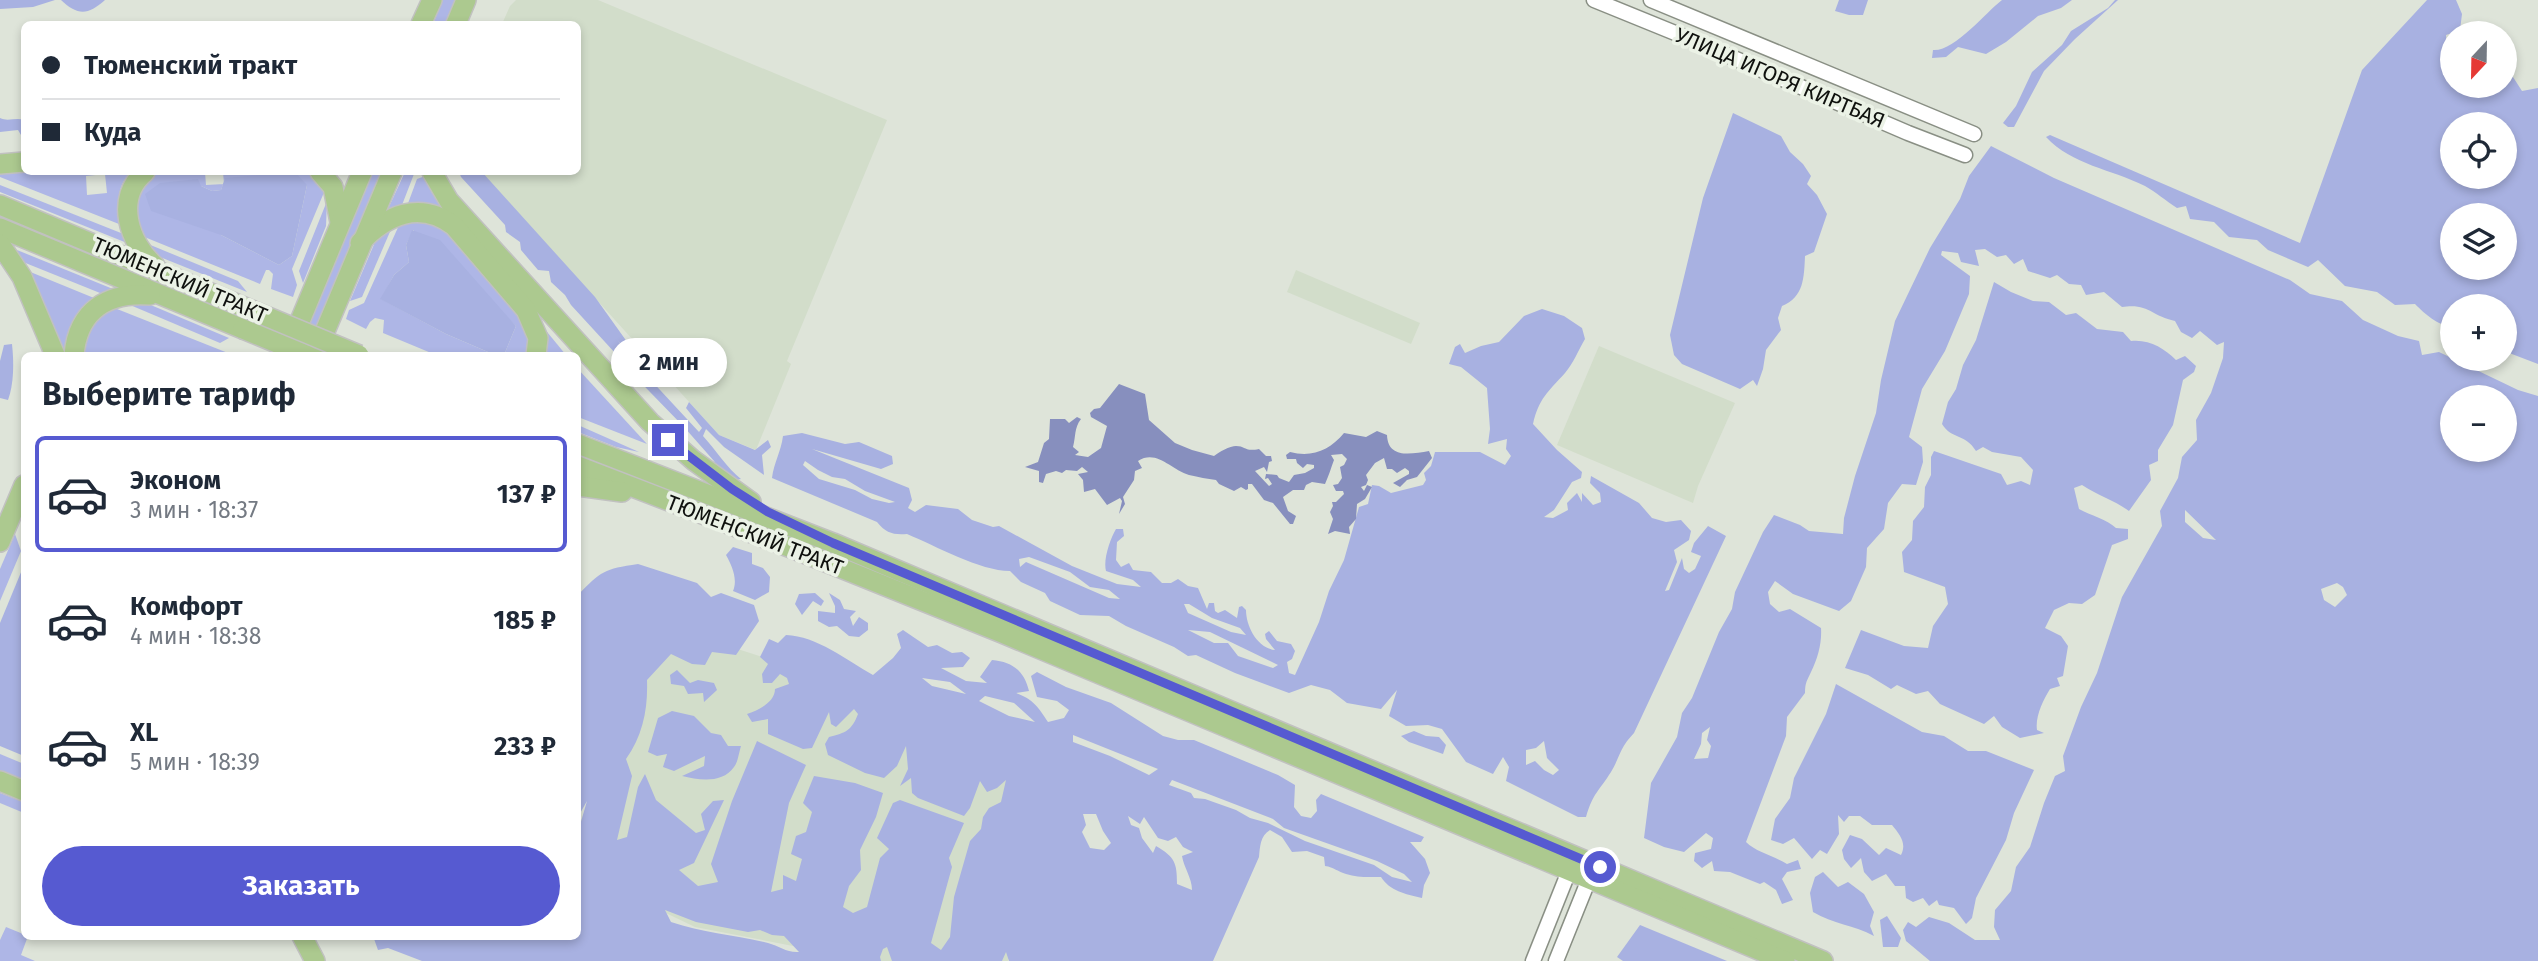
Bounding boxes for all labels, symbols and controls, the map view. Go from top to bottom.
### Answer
north arrow [2440,21,2516,98]
map controls [2440,21,2517,462]
street label: УЛИЦА ИГОРЯ КИРТБАЯ [1671,22,1889,134]
text: Тюменский тракт [84,50,297,81]
button: locate [2440,112,2517,189]
text: Куда [84,117,142,148]
button: layers [2440,203,2517,280]
street label: ТЮМЕНСКИЙ ТРАКТ [89,232,271,329]
button: + [2440,294,2517,371]
callout: 2 мин [610,338,726,388]
text: 2 мин [639,348,699,376]
text: Выберите тариф [42,375,296,413]
button: − [2440,385,2517,462]
route end [652,424,684,456]
icon: car [46,463,109,526]
text: Эконом [130,465,221,496]
text: 137 ₽ [497,479,556,510]
street label: ТЮМЕНСКИЙ ТРАКТ [663,489,847,581]
text: 3 мин · 18:37 [130,496,258,524]
icon: car [46,589,109,652]
text: Комфорт [130,591,243,622]
text: 185 ₽ [493,605,556,636]
text: 4 мин · 18:38 [130,622,261,650]
icon: car [46,715,109,778]
text: XL [130,717,158,748]
text: 233 ₽ [494,731,556,762]
text: 5 мин · 18:39 [130,748,260,776]
button: Заказать [42,846,560,926]
route start [1584,851,1616,883]

